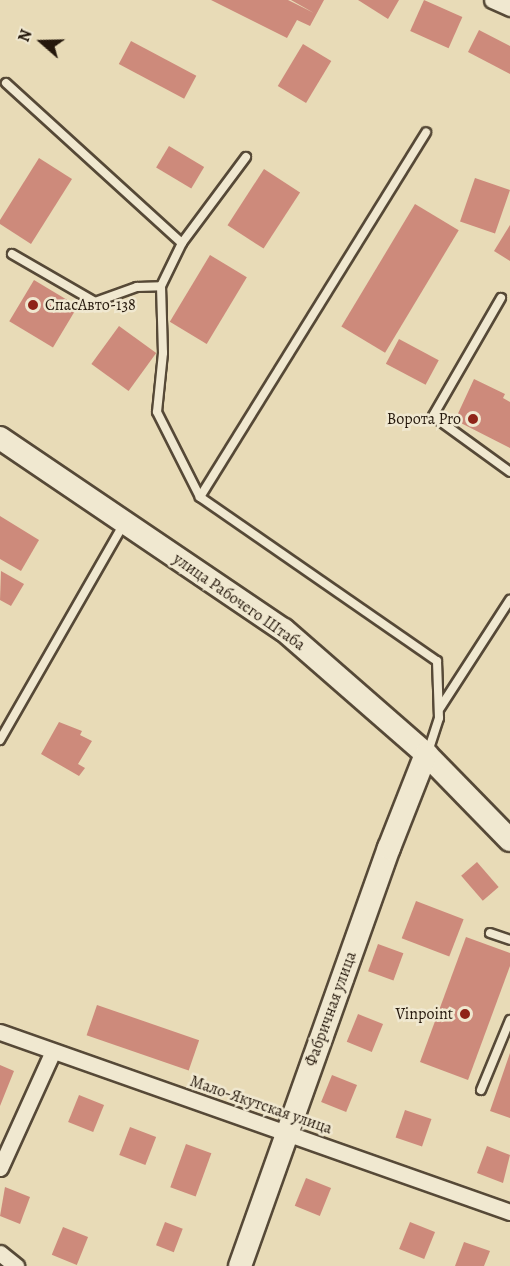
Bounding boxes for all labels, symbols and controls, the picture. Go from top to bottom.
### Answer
north arrow [12,12,72,72]
text: N [13,27,37,45]
place label: СпасАвто-138 [45,295,136,315]
marker: СпасАвто-138 [26,298,40,312]
place label: Ворота Pro [387,409,461,429]
marker: Ворота Pro [466,412,480,426]
street label: улица Рабочего Штаба [169,549,309,655]
street label: Фабричная улица [301,949,361,1069]
place label: Vinpoint [396,1004,453,1024]
marker: Vinpoint [458,1007,472,1021]
street label: Мало-Якутская улица [187,1072,335,1138]

